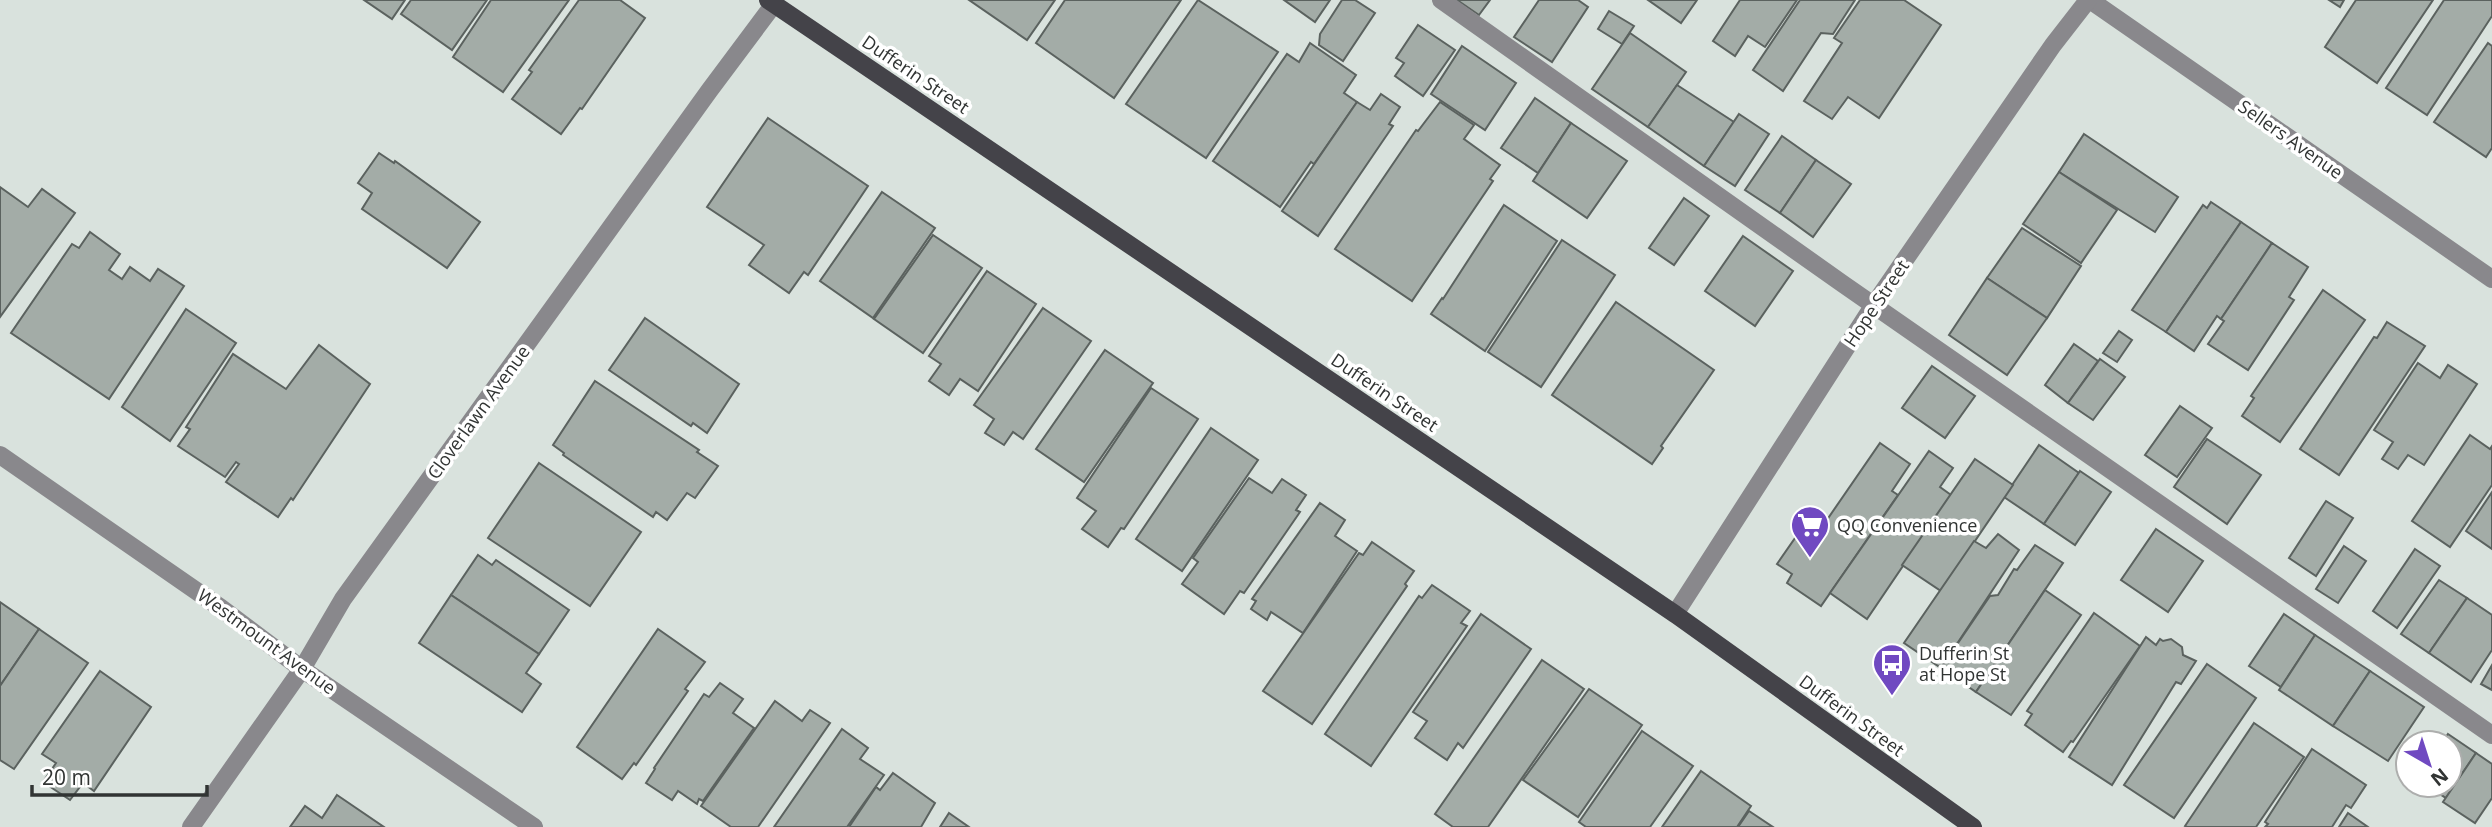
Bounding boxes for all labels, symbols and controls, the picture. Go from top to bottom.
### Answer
street label: Dufferin Street [858,29,974,119]
street label: Sellers Avenue [2234,94,2348,184]
street label: Hope Street [1838,255,1914,351]
street label: Cloverlawn Avenue [421,340,535,484]
street label: Dufferin Street [1327,347,1443,437]
supermarket icon: QQ Convenience [1789,504,1831,559]
place label: QQ Convenience [1837,513,1977,537]
street label: Westmount Avenue [193,583,341,699]
place label: Dufferin St at Hope St [1919,641,2009,686]
bus stop icon: Dufferin St at Hope St [1871,642,1913,697]
street label: Dufferin Street [1795,669,1909,761]
north arrow [2394,729,2464,799]
scale bar [32,754,206,798]
text: N [2426,762,2454,792]
text: 20 m [42,763,91,791]

